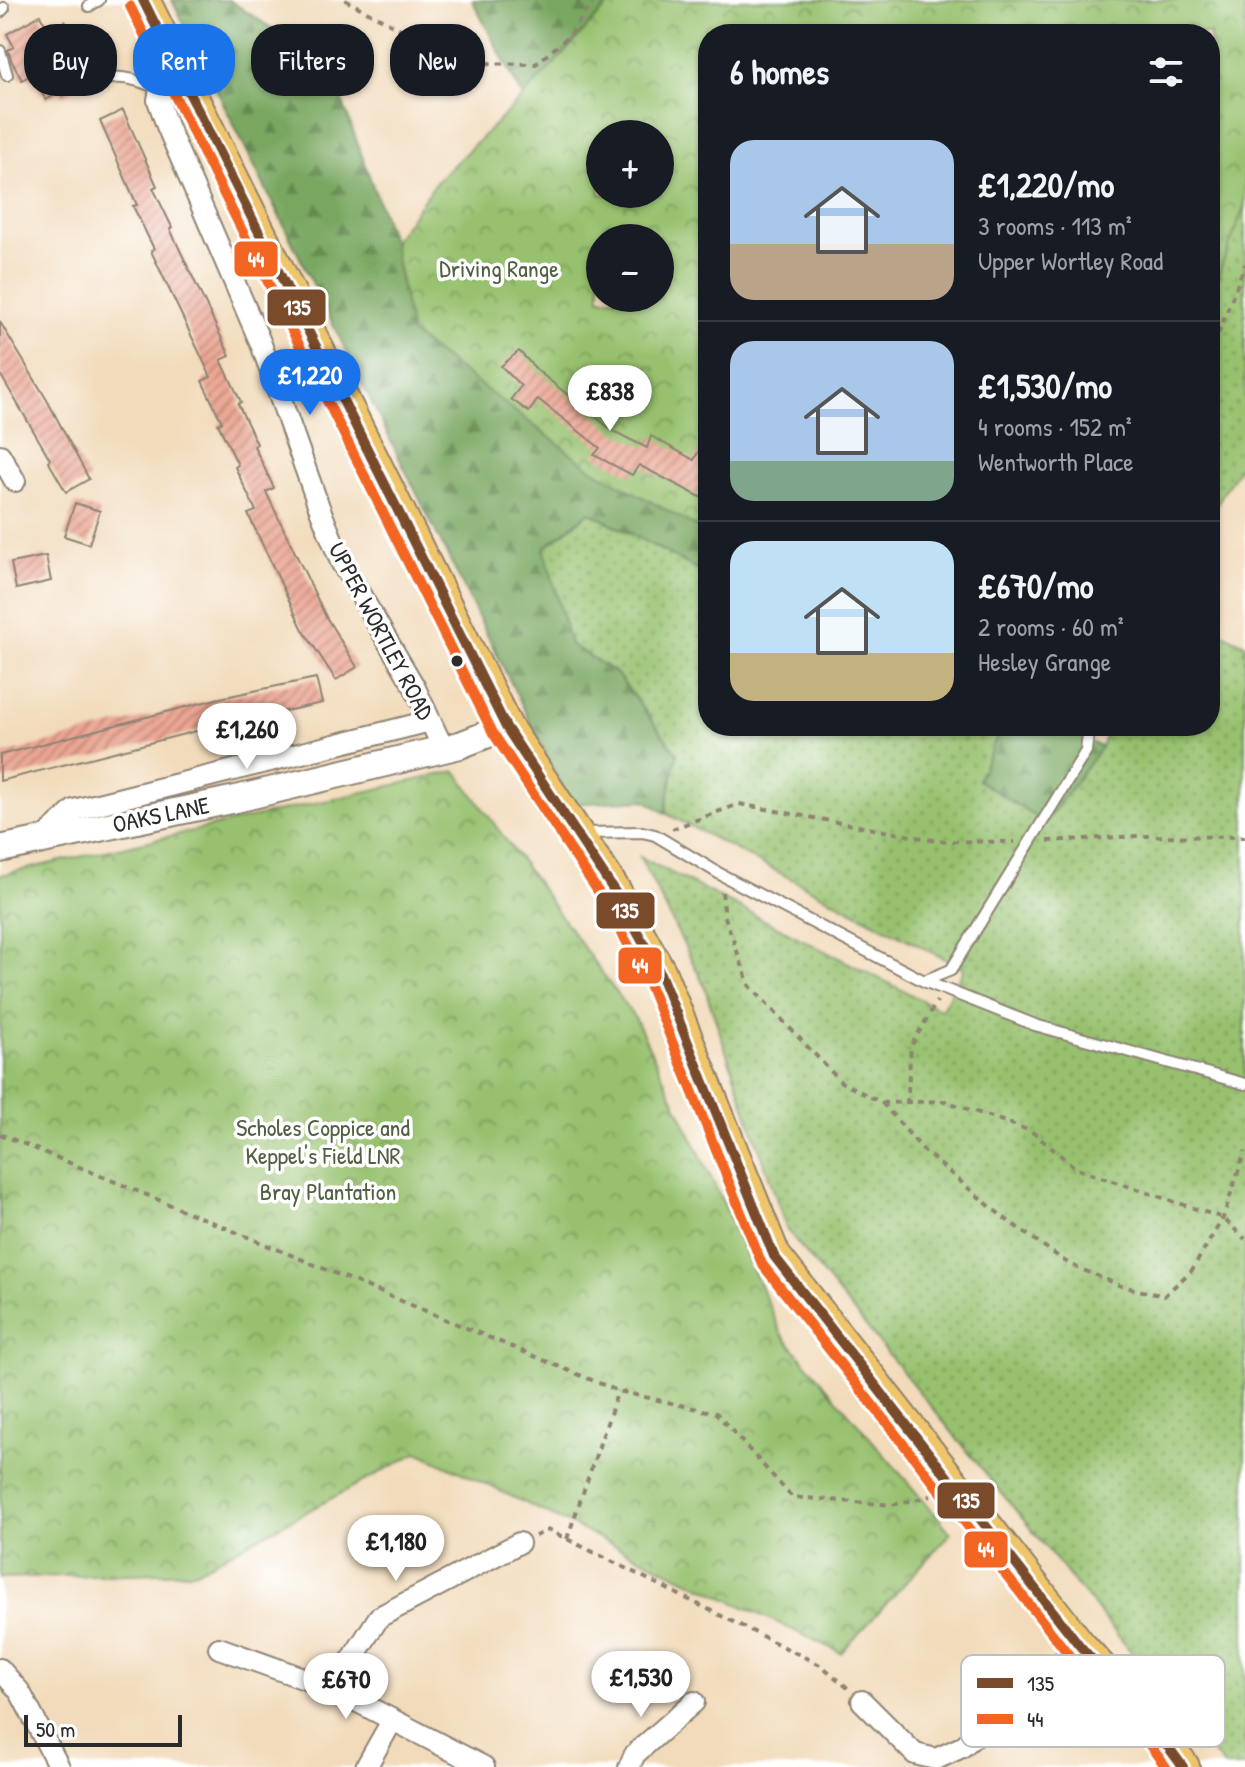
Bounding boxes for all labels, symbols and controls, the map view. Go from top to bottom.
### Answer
chip: Buy [24,24,117,96]
chip: Rent [133,24,235,96]
chip: Filters [251,24,374,96]
chip: New [390,24,485,96]
text: 6 homes [730,49,829,95]
icon: filters [1144,50,1188,94]
map controls [586,120,674,312]
button: + [586,120,674,208]
text: £1,220/mo [978,162,1114,208]
icon: home [794,172,890,268]
text: 3 rooms · 113 m² [978,208,1132,243]
button: − [586,224,674,312]
line badge: 44 [233,240,279,278]
text: Upper Wortley Road [978,243,1163,278]
text: 44 [248,244,264,274]
park label: Driving Range [439,252,559,284]
line badge: 135 [266,288,327,327]
text: 135 [283,292,311,322]
pin: £1,220 [245,349,375,417]
text: £1,220 [278,357,342,392]
text: £1,530/mo [978,363,1112,409]
pin: £838 [563,365,657,433]
text: £838 [586,373,634,408]
icon: home [794,373,890,469]
text: 4 rooms · 152 m² [978,409,1132,444]
text: Wentworth Place [978,444,1133,479]
street label: UPPER WORTLEY ROAD [322,536,442,725]
text: £670/mo [978,563,1094,609]
icon: home [794,573,890,669]
text: 2 rooms · 60 m² [978,609,1124,644]
text: Hesley Grange [978,644,1111,679]
unlabelled marker [449,653,465,669]
pin: £1,260 [182,703,312,771]
text: £1,260 [215,711,279,746]
street label: OAKS LANE [109,788,213,840]
line badge: 135 [595,891,656,930]
text: 135 [611,895,639,925]
line badge: 44 [617,946,663,985]
text: 44 [632,950,648,980]
park label: Scholes Coppice and Keppel's Field LNR [236,1111,410,1171]
park label: Bray Plantation [260,1175,396,1207]
line badge: 135 [936,1481,996,1520]
text: 135 [952,1485,980,1515]
pin: £1,180 [331,1515,461,1583]
text: £1,180 [365,1523,427,1558]
line badge: 44 [963,1530,1009,1569]
text: 44 [978,1534,994,1564]
pin: £1,530 [576,1651,706,1719]
pin: £670 [299,1653,393,1721]
legend [961,1655,1225,1747]
text: £1,530 [609,1659,673,1694]
text: £670 [321,1661,371,1696]
text: 135 [1027,1668,1054,1698]
text: 44 [1027,1704,1044,1734]
scale bar [24,1711,182,1747]
text: 50 m [36,1714,75,1744]

